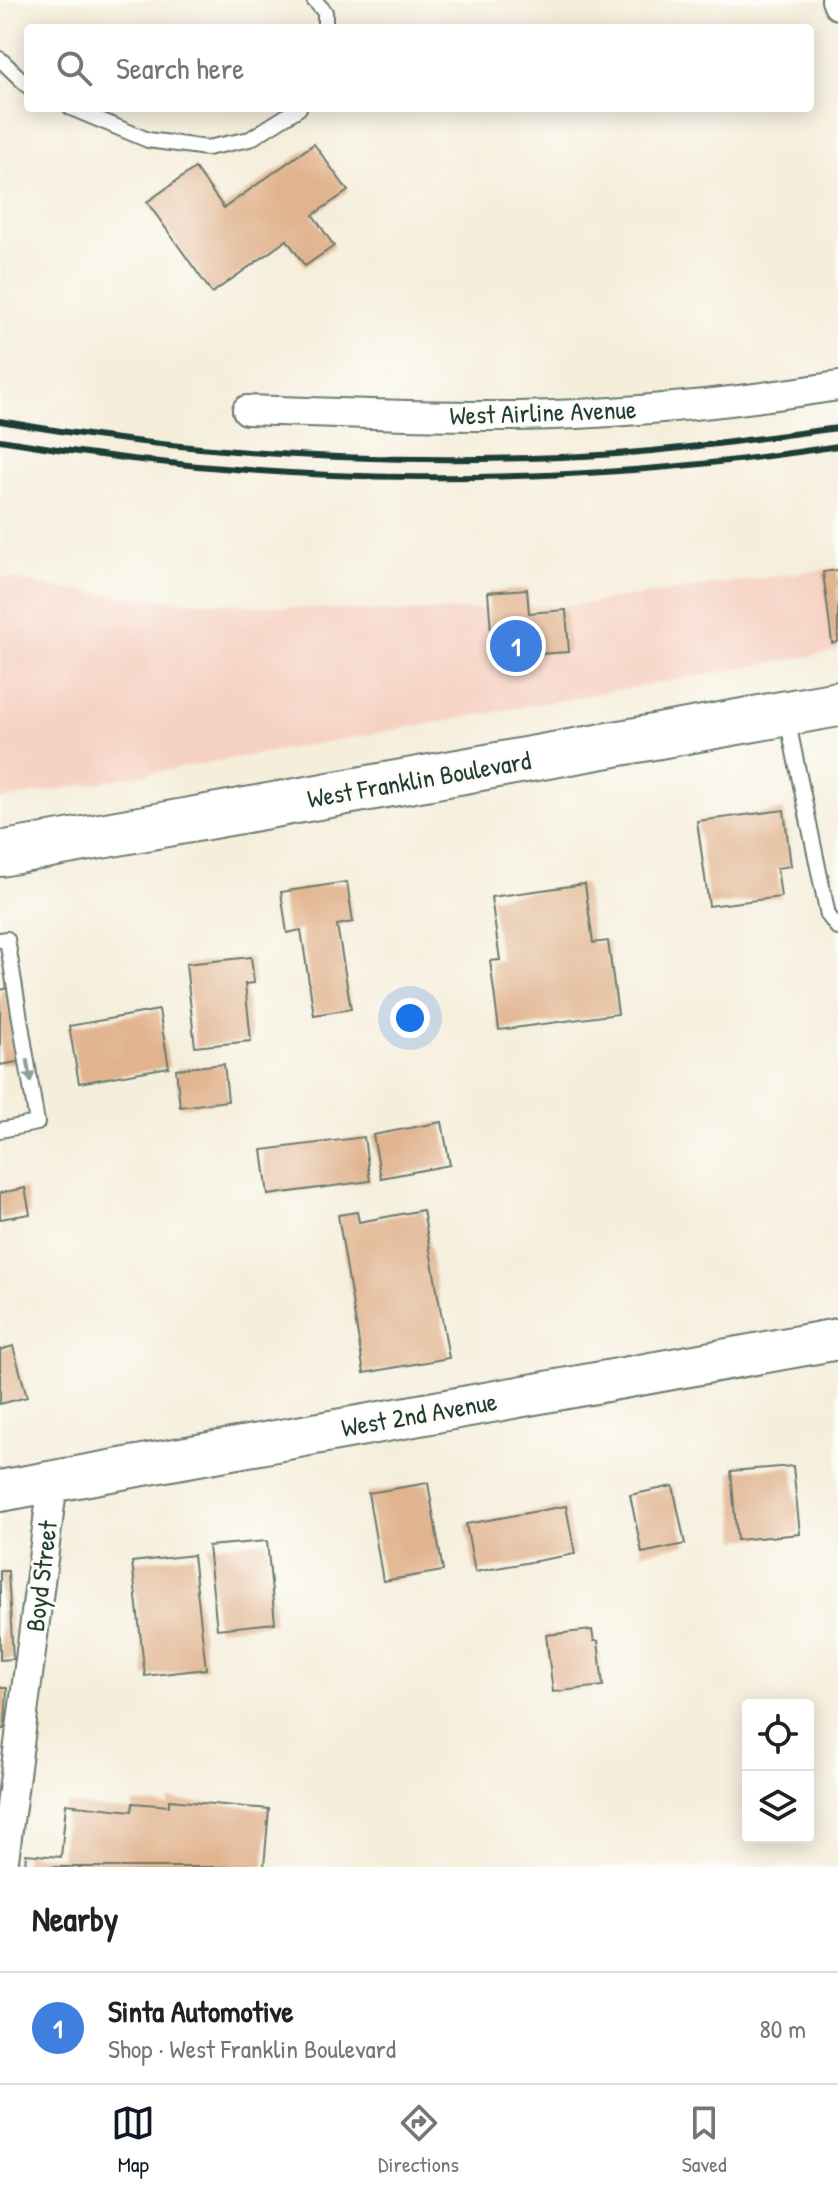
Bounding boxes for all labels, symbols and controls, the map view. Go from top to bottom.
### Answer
search box [24,24,814,112]
icon: search [52,46,96,90]
text: Search here [116,48,244,88]
street label: West Airline Avenue [449,391,637,433]
pin: 1 [490,616,542,676]
street label: West Franklin Boulevard [305,742,533,816]
your location [390,998,430,1038]
one-way arrow [23,1059,35,1084]
street label: West 2nd Avenue [339,1383,499,1445]
street label: Boyd Street [17,1518,65,1633]
map controls [742,1699,814,1843]
button: locate [742,1699,814,1771]
button: layers [742,1771,814,1843]
text: Nearby [32,1896,118,1942]
text: Sinta Automotive [108,1991,294,2031]
text: 1 [53,2011,63,2046]
text: 80 m [759,2011,806,2046]
text: Shop · West Franklin Boulevard [108,2031,396,2066]
tab: Map [111,2101,155,2179]
tab: Directions [378,2101,459,2179]
tab: Saved [682,2101,727,2179]

